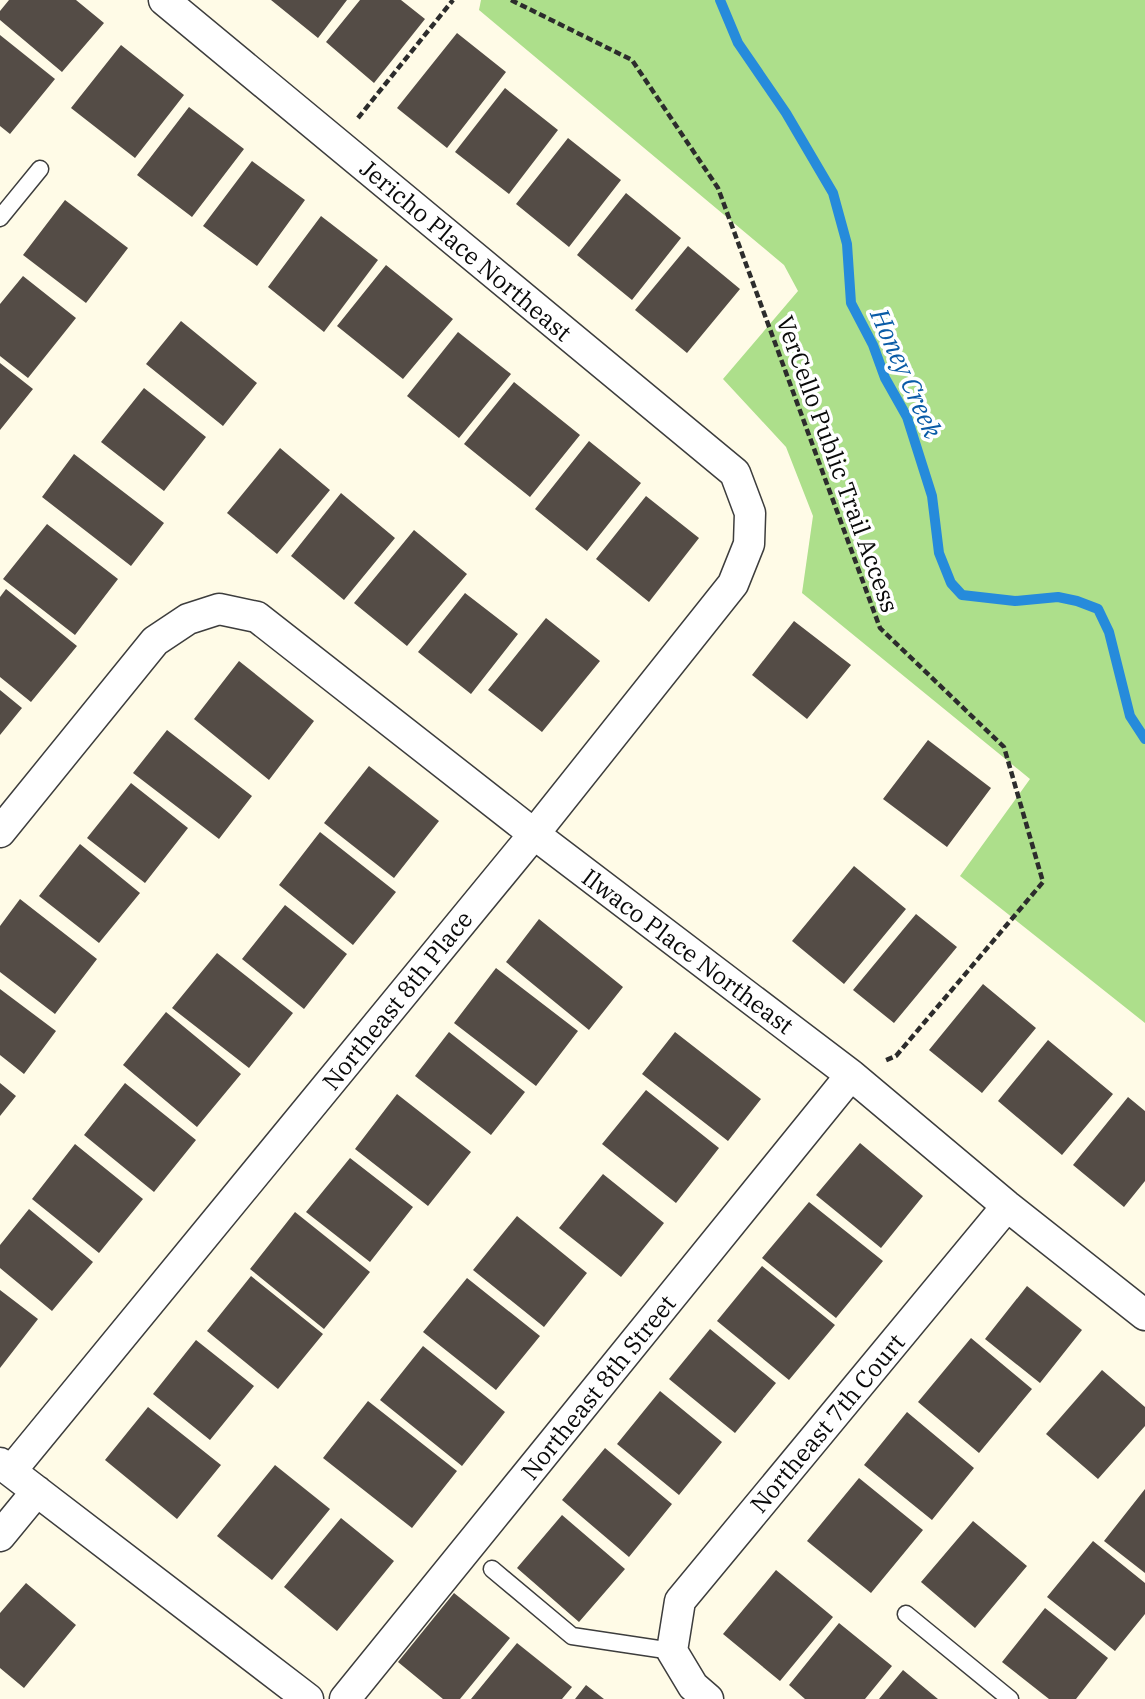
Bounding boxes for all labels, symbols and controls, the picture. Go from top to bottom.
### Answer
street label: Jericho Place Northeast [354,152,578,348]
water label: Honey Creek [863,302,951,443]
street label: VerCello Public Trail Access [769,311,907,617]
street label: Ilwaco Place Northeast [576,861,800,1041]
street label: Northeast 8th Place [315,904,479,1096]
street label: Northeast 8th Street [513,1288,683,1486]
street label: Northeast 7th Court [743,1327,911,1519]

